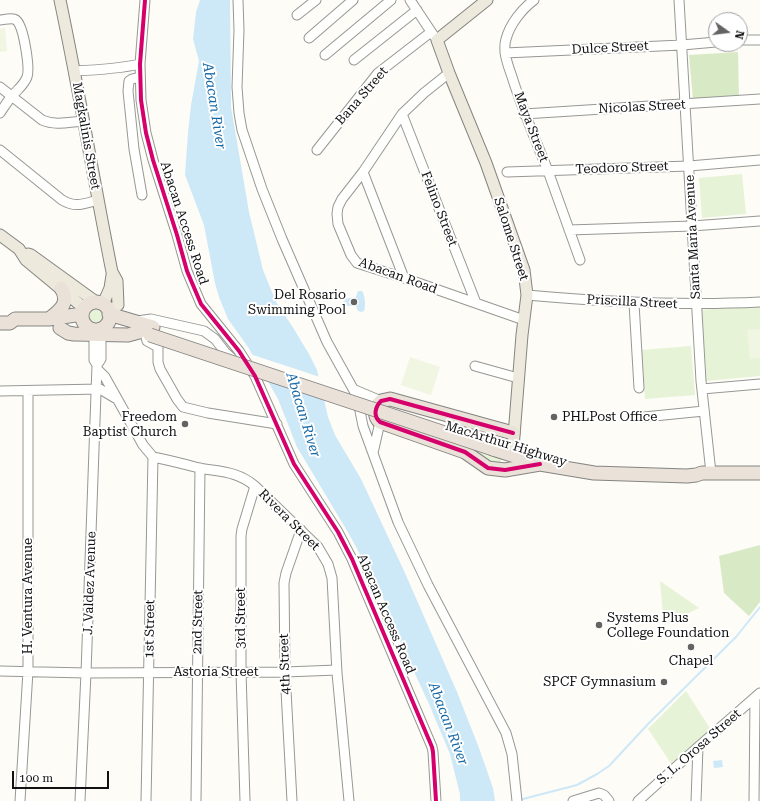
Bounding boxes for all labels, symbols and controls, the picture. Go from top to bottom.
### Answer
north arrow [708,12,748,52]
text: N [732,29,746,40]
street label: Dulce Street [571,38,649,58]
water label: Abacan River [199,61,229,151]
street label: Bana Street [333,64,391,128]
street label: Magkalinis Street [69,81,103,191]
street label: Maya Street [510,90,552,164]
street label: Nicolas Street [598,97,686,117]
street label: Abacan Access Road [157,159,211,287]
street label: Teodoro Street [575,159,669,177]
street label: Felino Street [418,169,460,249]
street label: Santa Maria Avenue [682,174,704,300]
street label: Salome Street [490,195,532,283]
street label: Abacan Road [357,255,439,297]
place label: Del Rosario Swimming Pool [248,287,346,318]
street label: Priscilla Street [586,292,678,312]
marker: Del Rosario Swimming Pool [349,297,359,307]
water label: Abacan River [282,371,324,459]
place label: Freedom Baptist Church [83,409,177,440]
place label: PHLPost Office [562,409,657,425]
marker: PHLPost Office [549,412,559,422]
street label: MacArthur Highway [443,418,569,470]
marker: Freedom Baptist Church [180,419,190,429]
street label: Rivera Street [255,486,323,554]
street label: J. Valdez Avenue [80,531,100,635]
street label: H. Ventura Avenue [20,538,36,654]
street label: Abacan Access Road [354,552,418,676]
street label: 3rd Street [233,587,249,649]
street label: 2nd Street [190,590,206,654]
street label: 1st Street [142,599,158,659]
place label: Systems Plus College Foundation [607,610,729,641]
marker: Systems Plus College Foundation [594,620,604,630]
street label: 4th Street [276,633,294,695]
marker: Chapel [686,642,696,652]
place label: Chapel [669,653,713,669]
street label: Astoria Street [173,664,259,680]
place label: SPCF Gymnasium [543,674,656,690]
marker: SPCF Gymnasium [659,677,669,687]
water label: Abacan River [424,680,472,768]
street label: S. L. Orosa Street [654,706,744,788]
scale bar [14,763,111,789]
text: 100 m [19,771,53,785]

